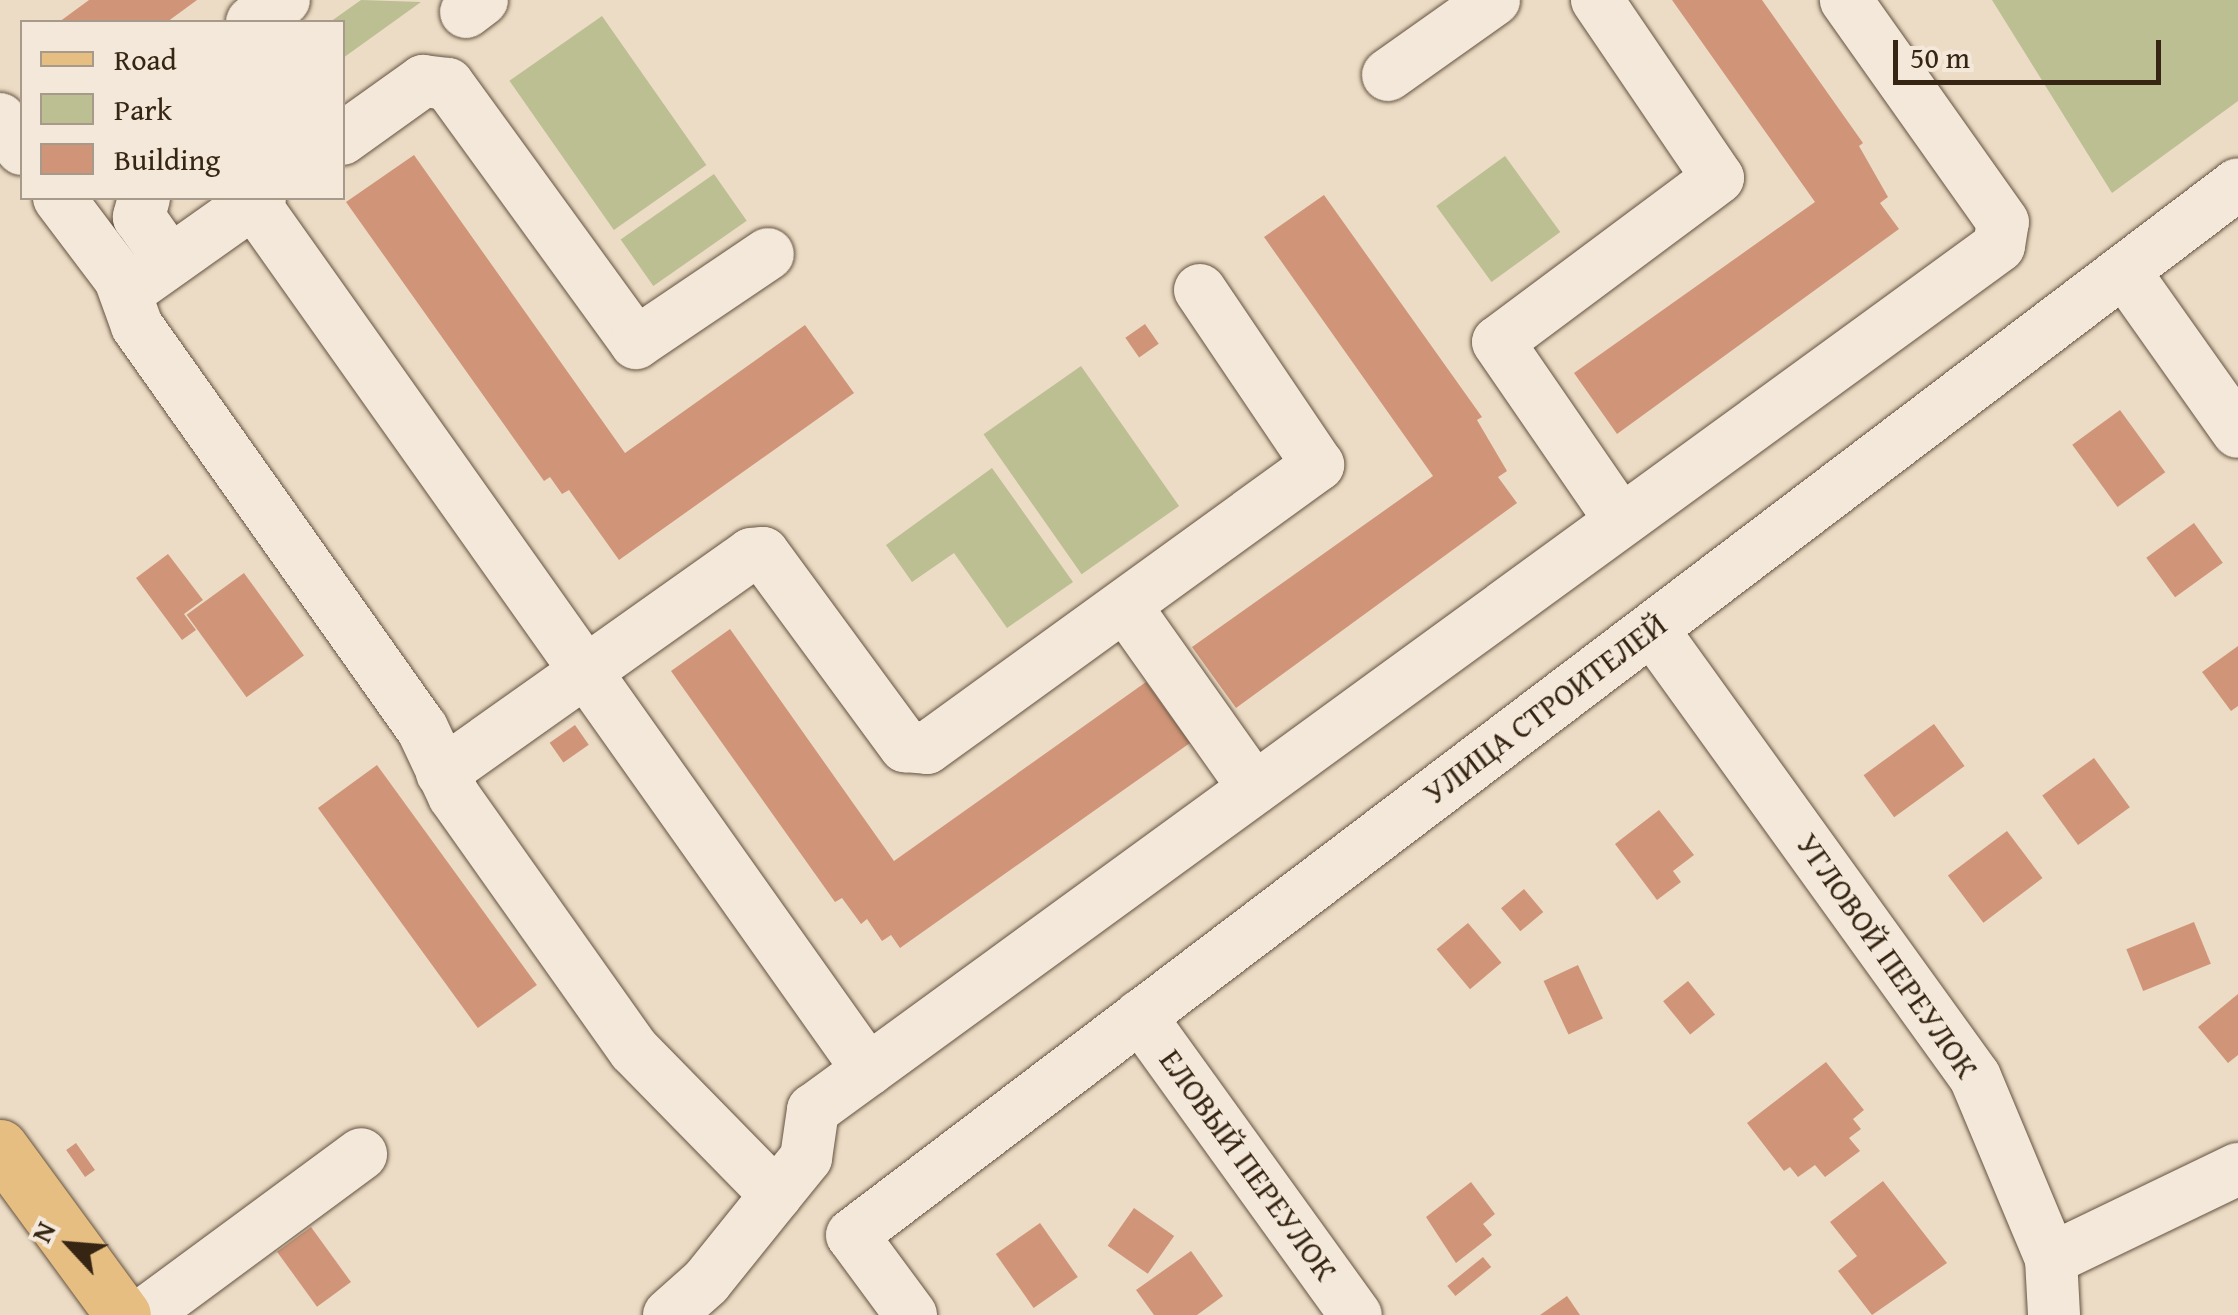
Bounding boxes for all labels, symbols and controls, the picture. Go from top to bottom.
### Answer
legend [20,20,345,200]
scale bar [1898,20,2166,82]
text: 50 m [1910,35,1970,79]
text: Road [114,37,177,81]
text: Park [114,87,172,131]
text: Building [114,137,220,181]
street label: УЛИЦА СТРОИТЕЛЕЙ [1416,605,1674,813]
street label: УГЛОВОЙ ПЕРЕУЛОК [1788,826,1986,1086]
street label: ЕЛОВЫЙ ПЕРЕУЛОК [1151,1042,1345,1288]
north arrow [20,1195,120,1295]
text: N [20,1214,65,1249]

